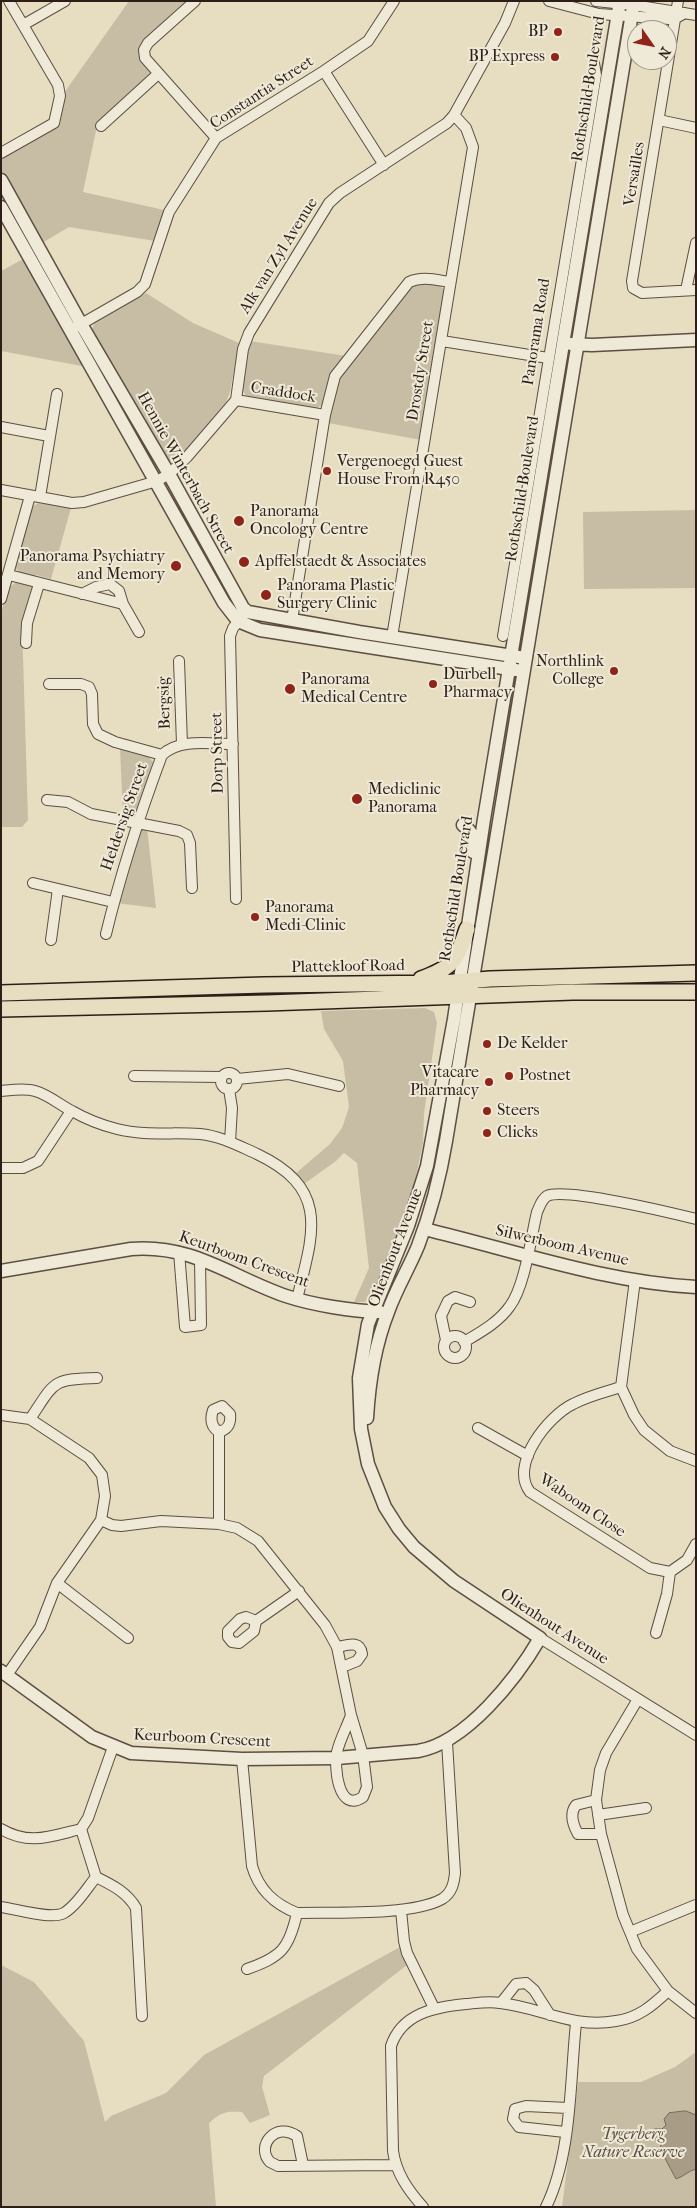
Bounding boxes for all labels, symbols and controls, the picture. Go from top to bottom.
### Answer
street label: Rothschild Boulevard [568,15,610,163]
north arrow [627,20,677,70]
place label: BP [528,22,548,42]
marker: BP [552,26,564,38]
text: N [654,44,674,62]
place label: BP Express [468,47,545,67]
marker: BP Express [549,51,561,63]
street label: Constantia Street [207,52,317,134]
street label: Versailles [620,140,650,208]
street label: Alk van Zyl Avenue [236,195,322,317]
street label: Panorama Road [519,277,555,387]
street label: Drostdy Street [404,319,438,423]
street label: Craddock [249,378,317,408]
street label: Hennie Winterbach Street [132,389,238,557]
street label: Rothschild Boulevard [502,415,544,563]
place label: Vergenoegd Guest House From R450 [337,452,463,490]
marker: Vergenoegd Guest House From R450 [321,465,333,477]
place label: Panorama Oncology Centre [250,502,368,540]
marker: Panorama Oncology Centre [232,514,246,528]
place label: Panorama Psychiatry and Memory [20,547,165,585]
place label: Apffelstaedt & Associates [255,552,426,572]
marker: Apffelstaedt & Associates [237,555,251,569]
marker: Panorama Psychiatry and Memory [169,559,183,573]
place label: Panorama Plastic Surgery Clinic [277,576,394,614]
marker: Panorama Plastic Surgery Clinic [259,588,273,602]
place label: Northlink College [536,652,604,690]
place label: Durbell Pharmacy [443,665,512,703]
marker: Northlink College [608,665,620,677]
place label: Panorama Medical Centre [301,670,407,708]
street label: Bergsig [154,676,176,730]
marker: Durbell Pharmacy [427,678,439,690]
marker: Panorama Medical Centre [283,682,297,696]
street label: Dorp Street [208,712,228,794]
street label: Heldersig Street [98,761,152,873]
place label: Mediclinic Panorama [368,780,441,818]
marker: Mediclinic Panorama [350,792,364,806]
street label: Rothschild Boulevard [436,815,478,963]
place label: Panorama Medi-Clinic [265,898,346,936]
marker: Panorama Medi-Clinic [249,911,261,923]
street label: Plattekloof Road [291,956,405,978]
place label: De Kelder [497,1034,568,1054]
marker: De Kelder [481,1038,493,1050]
place label: Vitacare Pharmacy [410,1063,479,1101]
place label: Postnet [519,1066,571,1086]
marker: Postnet [503,1070,515,1082]
marker: Vitacare Pharmacy [483,1076,495,1088]
place label: Steers [497,1101,540,1121]
marker: Steers [481,1105,493,1117]
place label: Clicks [497,1123,538,1143]
marker: Clicks [481,1127,493,1139]
street label: Olienhout Avenue [365,1186,427,1310]
street label: Silwerboom Avenue [493,1221,631,1271]
street label: Keurboom Crescent [176,1227,312,1293]
street label: Waboom Close [535,1470,629,1542]
street label: Olienhout Avenue [496,1585,612,1669]
street label: Keurboom Crescent [133,1726,271,1752]
park label: Tygerberg Nature Reserve [582,2125,684,2163]

